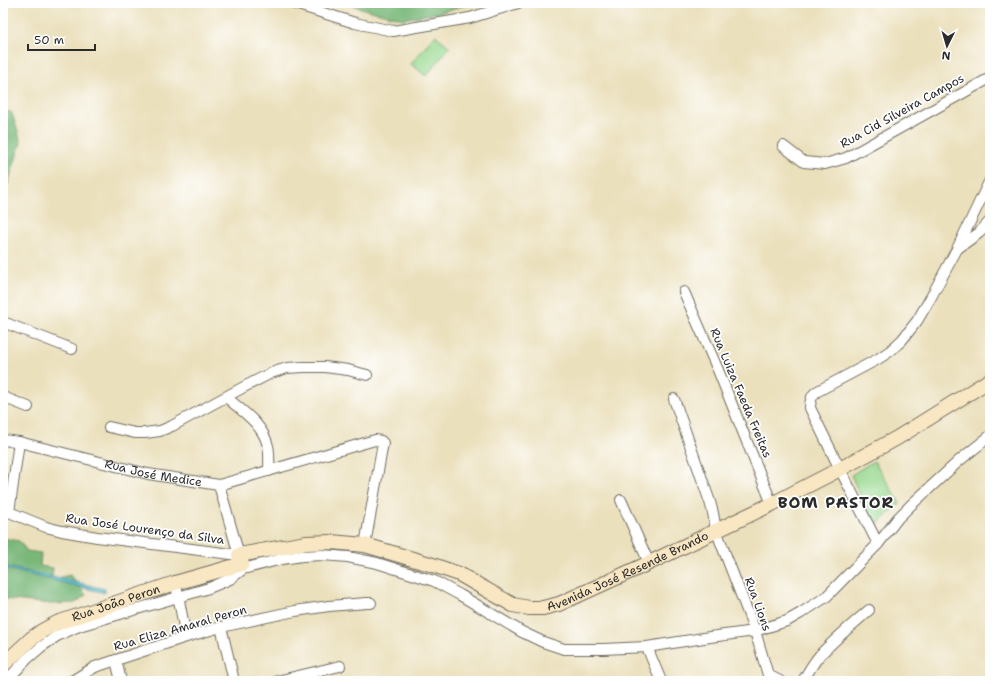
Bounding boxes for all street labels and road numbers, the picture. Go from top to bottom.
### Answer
street label: Rua Cid Silveira Campos [837,70,967,152]
street label: Rua Luiza Faeda Freitas [706,326,776,460]
street label: Rua José Medice [103,456,203,490]
street label: Rua José Lourenço da Silva [65,510,226,548]
street label: Avenida José Resende Brando [545,528,711,615]
street label: Rua Lions [741,575,775,633]
street label: Rua João Peron [70,581,162,625]
street label: Rua Eliza Amaral Peron [112,601,248,655]

